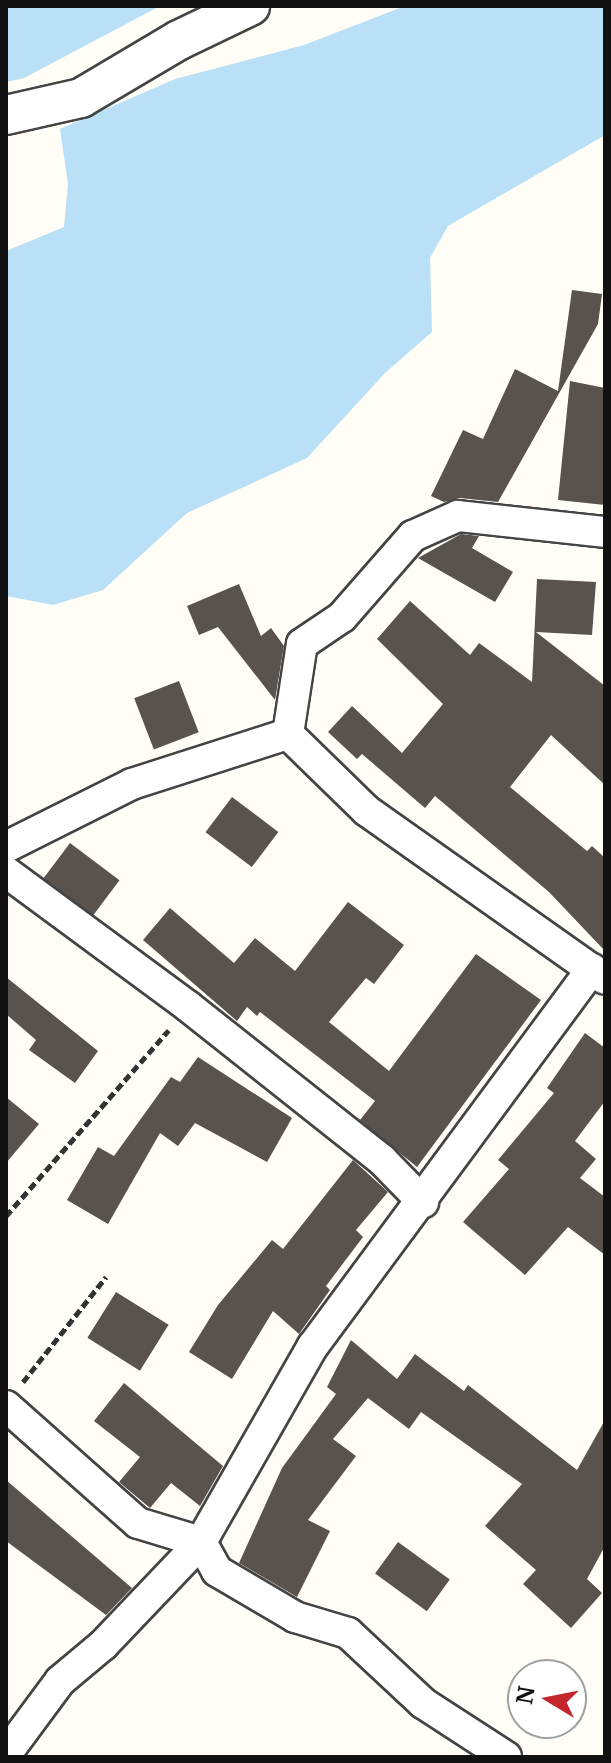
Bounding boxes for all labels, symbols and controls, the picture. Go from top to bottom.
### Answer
north arrow [507,1659,587,1739]
text: N [510,1684,541,1706]

